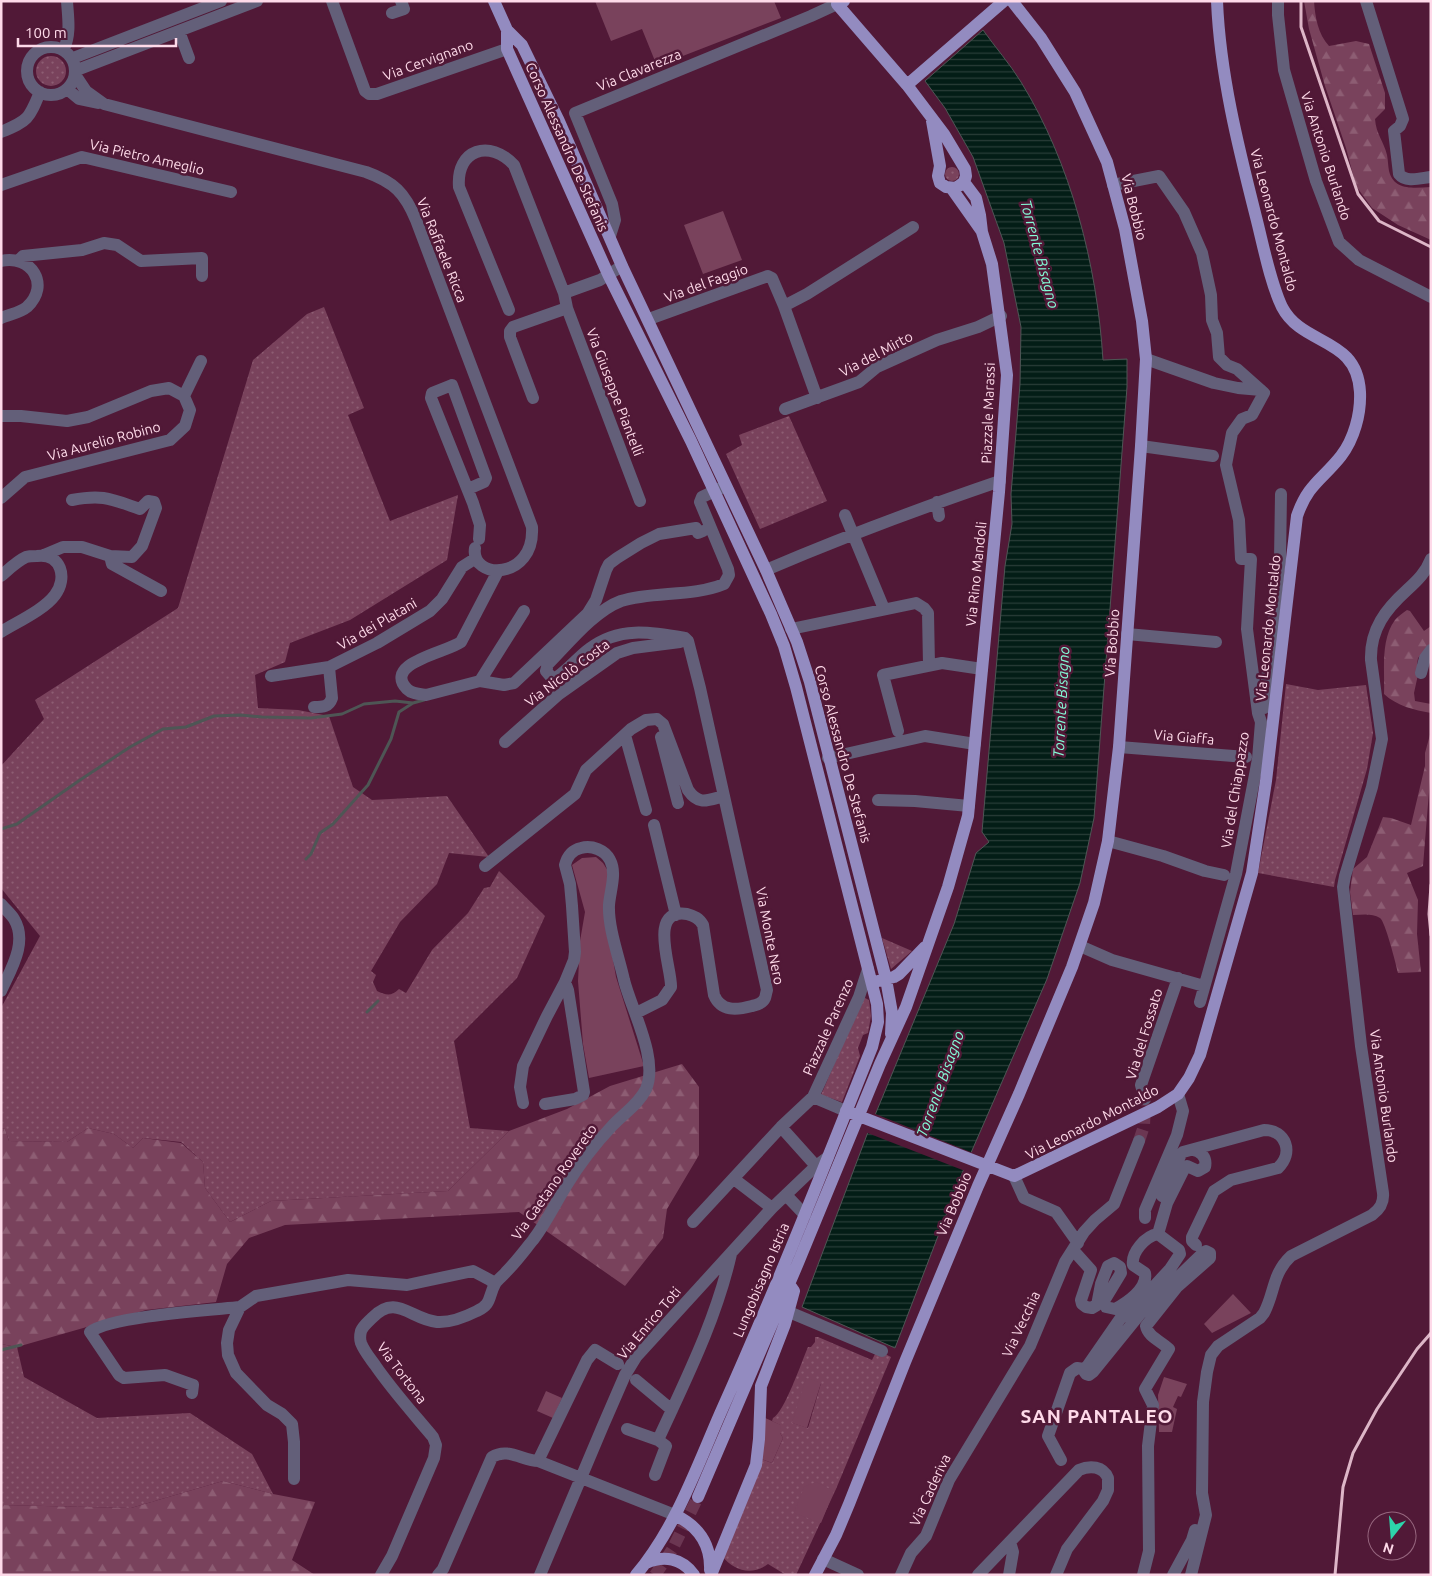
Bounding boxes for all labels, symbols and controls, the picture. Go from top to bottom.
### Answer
scale bar [18,15,175,47]
text: 100 m [25,24,67,41]
street label: Via Cervignano [381,36,475,84]
street label: Via Clavarezza [594,46,684,94]
street label: Corso Alessandro De Stefanis [522,60,612,234]
street label: Via Antonio Burlando [1298,90,1354,222]
street label: Via Pietro Ameglio [88,136,206,178]
street label: Via Leonardo Montaldo [1247,147,1301,293]
street label: Via Bobbio [1118,172,1150,242]
street label: Via Raffaele Ricca [414,195,470,305]
water label: Torrente Bisagno [1017,198,1063,310]
street label: Via del Faggio [662,260,750,306]
street label: Via Giuseppe Piantelli [583,326,647,458]
street label: Via del Mirto [837,328,915,380]
street label: Piazzale Marassi [978,362,998,464]
street label: Via Aurelio Robino [46,418,162,464]
street label: Via Rino Mandoli [963,521,989,627]
street label: Via Leonardo Montaldo [1252,554,1284,702]
street label: Via dei Platani [334,595,420,653]
street label: Via Bobbio [1102,608,1122,678]
street label: Via Nicolò Costa [522,636,612,710]
water label: Torrente Bisagno [1050,646,1072,758]
street label: Corso Alessandro De Stefanis [812,663,874,845]
street label: Via Giaffa [1153,726,1215,748]
street label: Via del Chiappazzo [1218,731,1252,849]
street label: Via Monte Nero [753,886,787,986]
street label: Piazzale Parenzo [799,976,857,1078]
street label: Via del Fossato [1123,986,1165,1082]
street label: Via Antonio Burlando [1367,1028,1401,1164]
water label: Torrente Bisagno [913,1029,967,1139]
street label: Via Leonardo Montaldo [1023,1081,1161,1163]
street label: Via Gaetano Rovereto [508,1121,600,1243]
street label: Via Bobbio [933,1169,975,1239]
street label: Lungobisagno Istria [730,1220,792,1340]
street label: Via Enrico Toti [614,1283,684,1363]
street label: Via Vecchia [999,1289,1043,1359]
street label: Via Tortona [374,1339,430,1407]
district label: SAN PANTALEO [1021,1405,1173,1427]
street label: Via Caderiva [906,1451,954,1529]
north arrow [1367,1511,1417,1561]
text: N [1381,1539,1396,1558]

